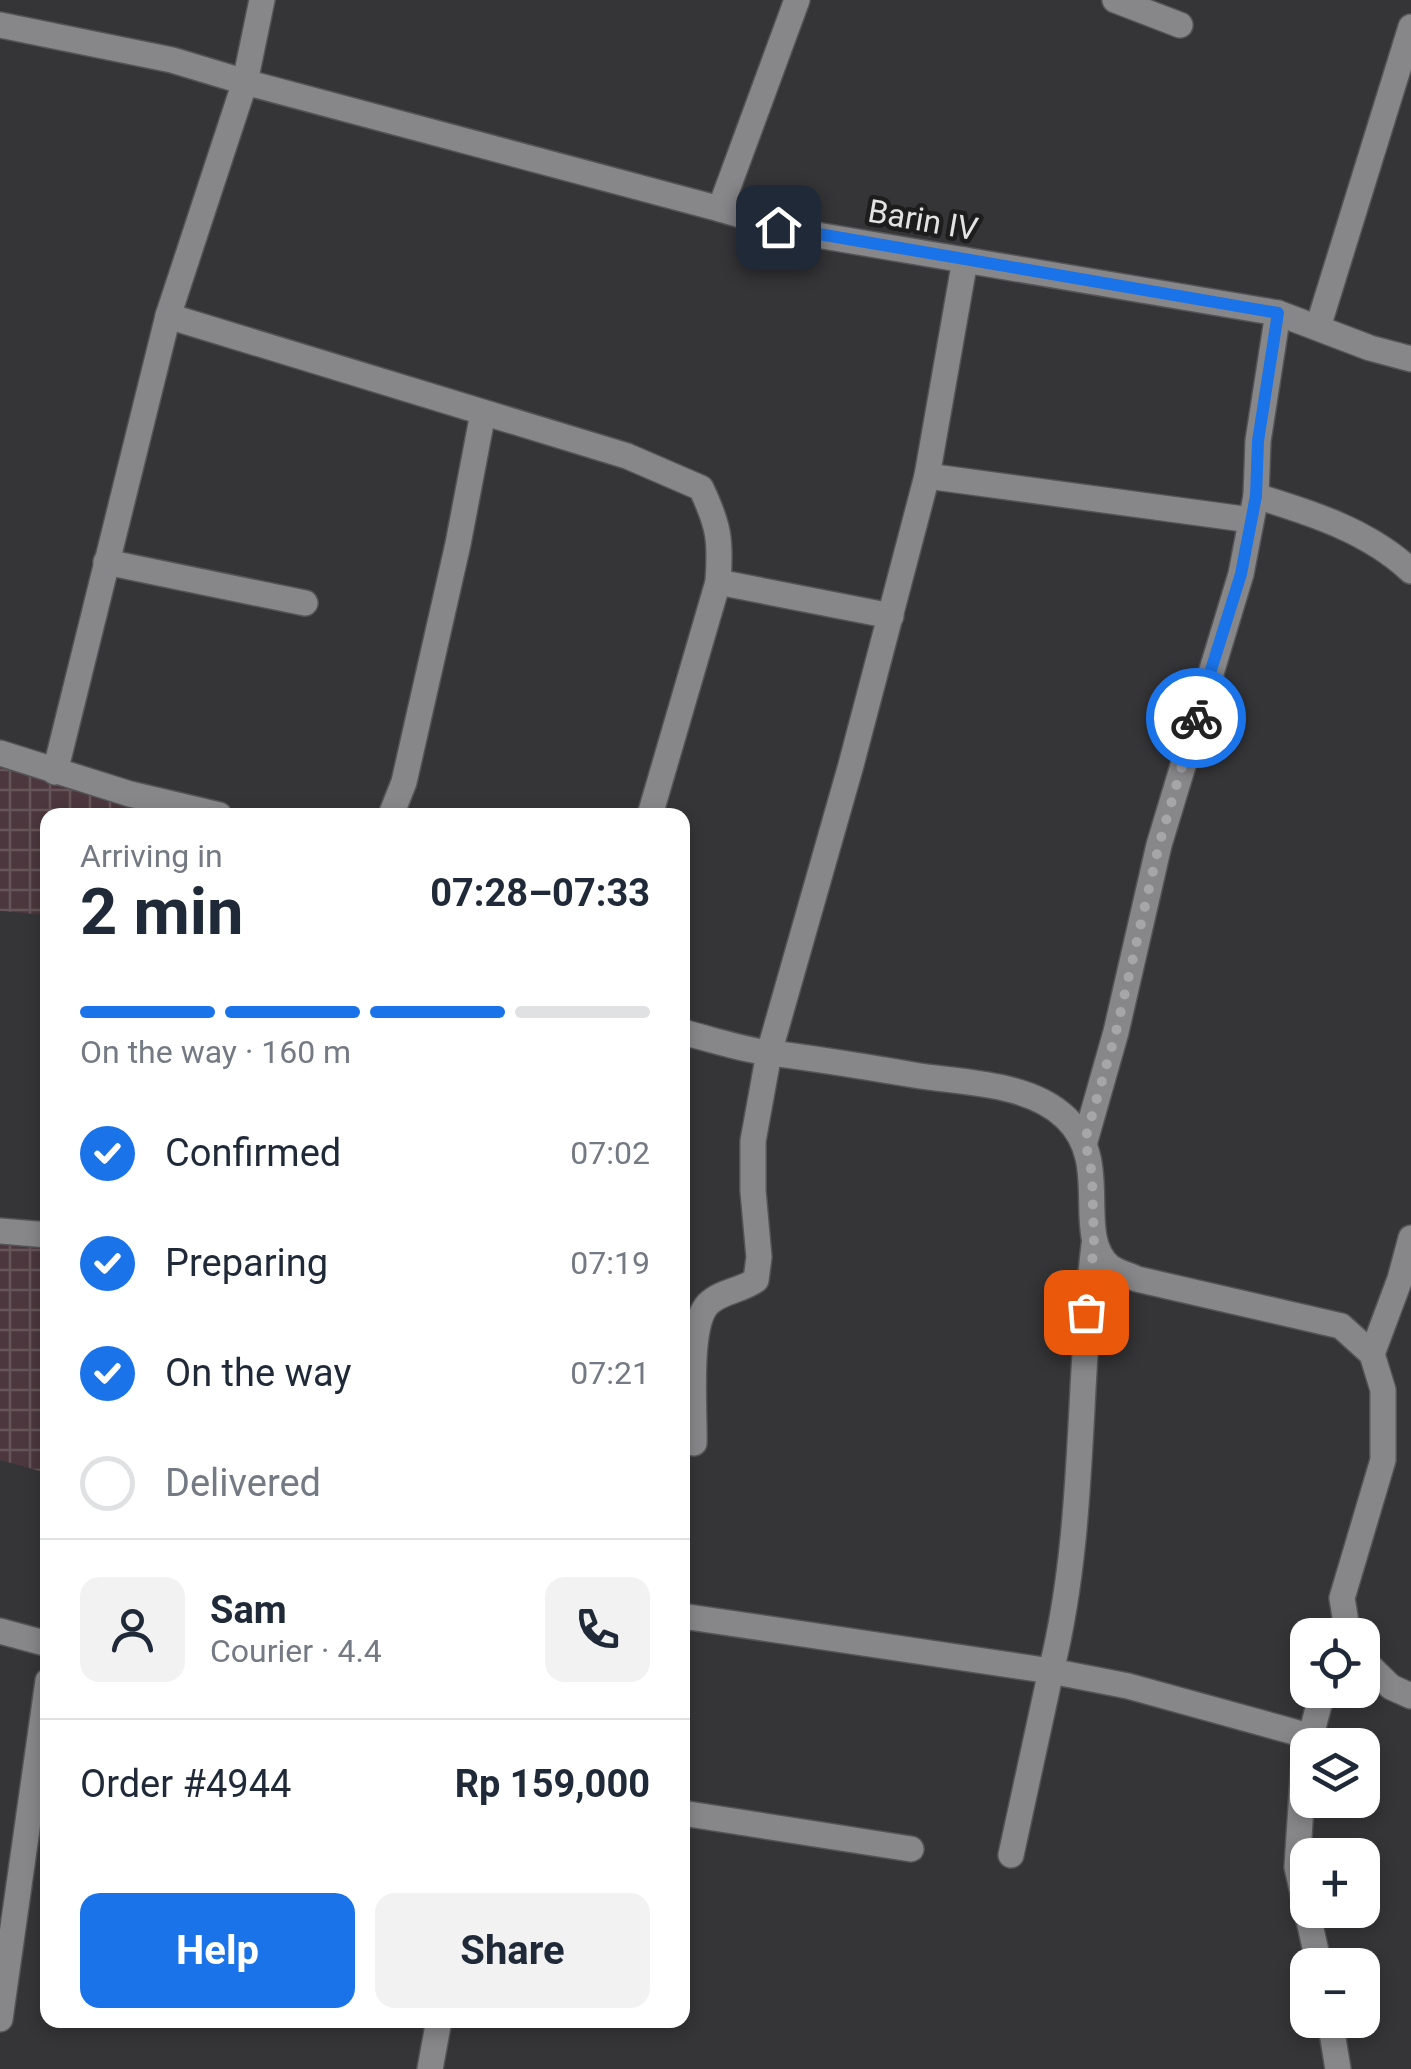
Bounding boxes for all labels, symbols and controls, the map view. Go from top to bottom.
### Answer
pin [736,185,821,270]
street label: Barin IV [865,192,981,248]
icon: home [751,200,806,255]
courier [1146,668,1246,768]
icon: bike [1169,691,1224,746]
text: Arriving in [80,837,223,875]
text: 07:28–07:33 [430,871,650,915]
text: 2 min [80,874,243,950]
text: On the way · 160 m [80,1033,351,1071]
icon: check [80,1126,135,1181]
text: Confirmed [165,1131,341,1175]
text: 07:02 [570,1134,650,1172]
icon: check [80,1236,135,1291]
text: Preparing [165,1241,328,1285]
text: 07:19 [570,1244,650,1282]
pin [1044,1270,1129,1355]
icon: bag [1059,1285,1114,1340]
icon: check [80,1346,135,1401]
text: On the way [165,1351,351,1395]
text: 07:21 [570,1354,650,1392]
text: Delivered [165,1461,321,1505]
button: person [80,1577,185,1682]
button: phone [545,1577,650,1682]
text: Sam [210,1588,287,1632]
map controls [1290,1618,1380,2038]
button: locate [1290,1618,1380,1708]
text: Courier · 4.4 [210,1632,382,1670]
button: layers [1290,1728,1380,1818]
text: Order #4944 [80,1762,291,1806]
text: Rp 159,000 [455,1762,650,1806]
button: + [1290,1838,1380,1928]
button: Help [80,1893,355,2008]
button: Share [375,1893,650,2008]
button: − [1290,1948,1380,2038]

